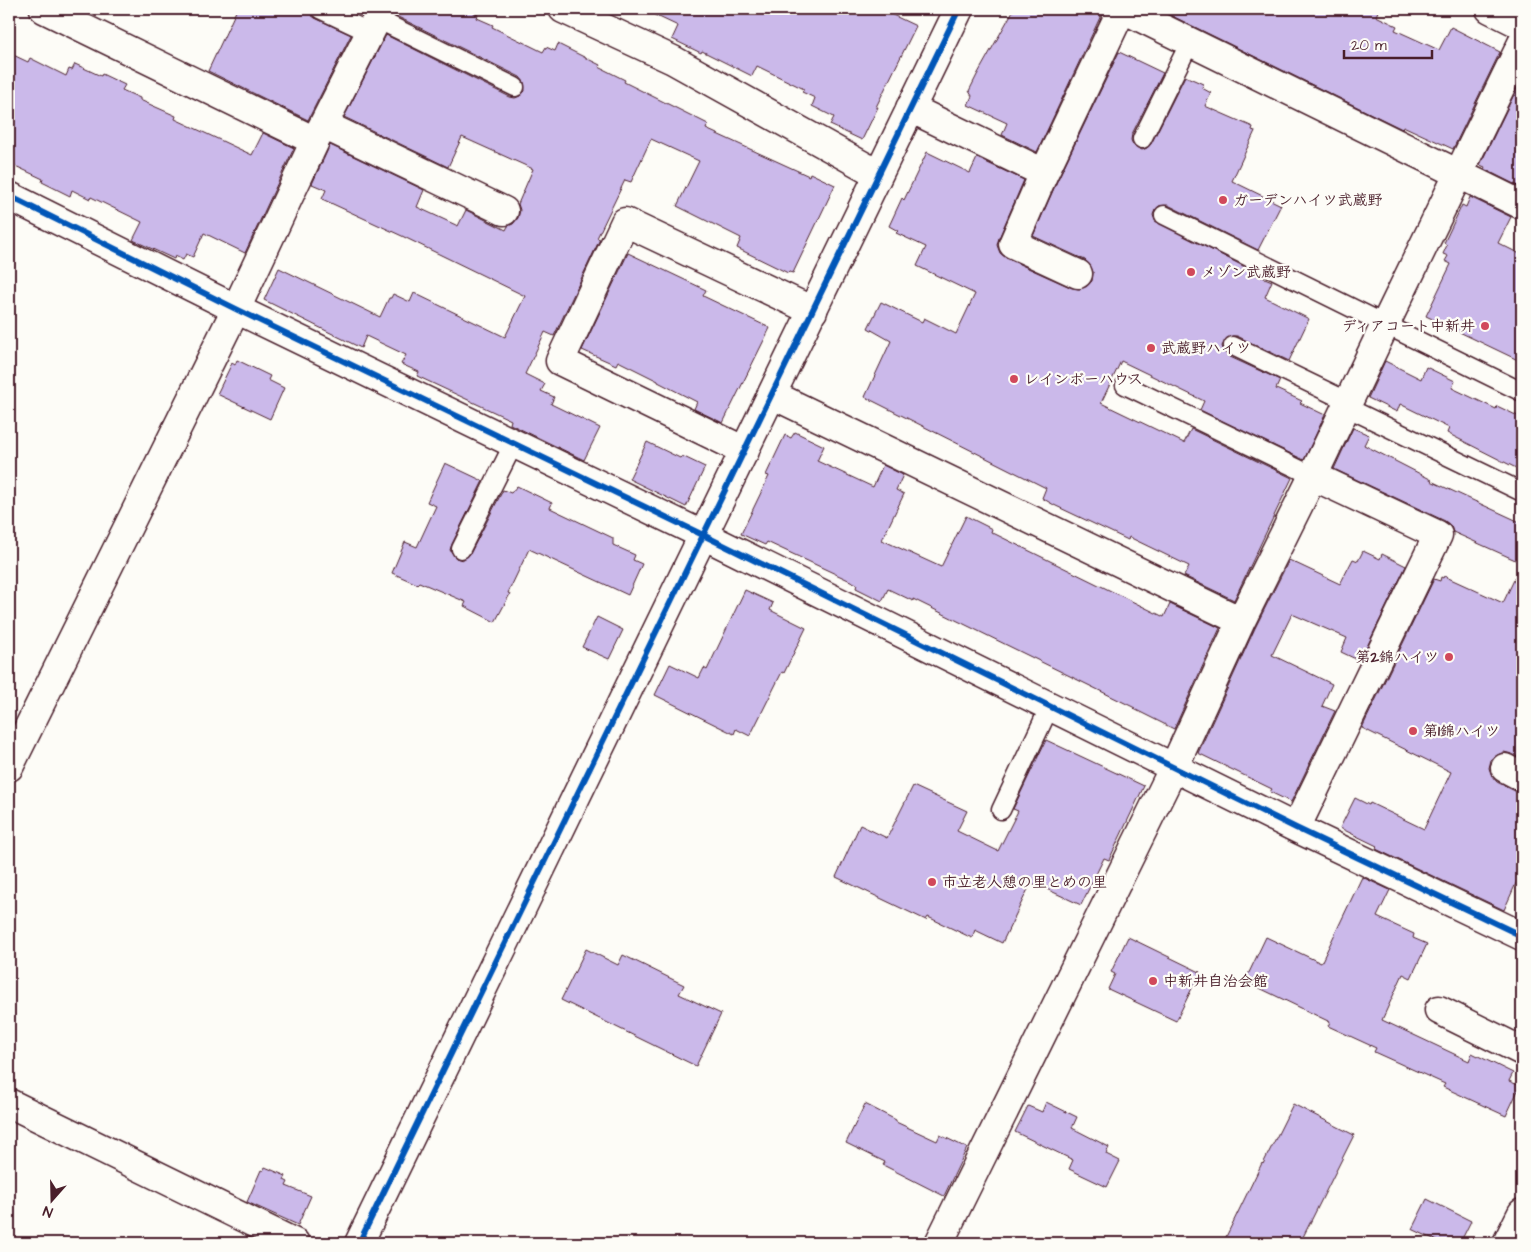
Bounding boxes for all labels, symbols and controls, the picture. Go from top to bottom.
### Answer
scale bar [1344,28,1431,60]
text: 20 m [1351,35,1387,56]
place label: ガーデンハイツ武蔵野 [1233,190,1382,211]
marker: ガーデンハイツ武蔵野 [1217,194,1229,206]
place label: メゾン武蔵野 [1201,262,1291,283]
marker: メゾン武蔵野 [1185,266,1197,278]
place label: ディアコート中新井 [1342,316,1475,337]
marker: ディアコート中新井 [1479,320,1491,332]
place label: 武蔵野ハイツ [1161,338,1251,359]
marker: 武蔵野ハイツ [1145,342,1157,354]
place label: レインボーハウス [1024,369,1143,390]
marker: レインボーハウス [1008,373,1020,385]
place label: 第2錦ハイツ [1355,647,1439,668]
marker: 第2錦ハイツ [1443,651,1455,663]
place label: 第1錦ハイツ [1423,721,1500,742]
marker: 第1錦ハイツ [1407,725,1419,737]
place label: 市立老人憩の里とめの里 [942,872,1107,893]
marker: 市立老人憩の里とめの里 [926,876,938,888]
place label: 中新井自治会館 [1163,971,1268,992]
marker: 中新井自治会館 [1147,975,1159,987]
north arrow [28,1174,78,1224]
text: N [40,1200,55,1222]

